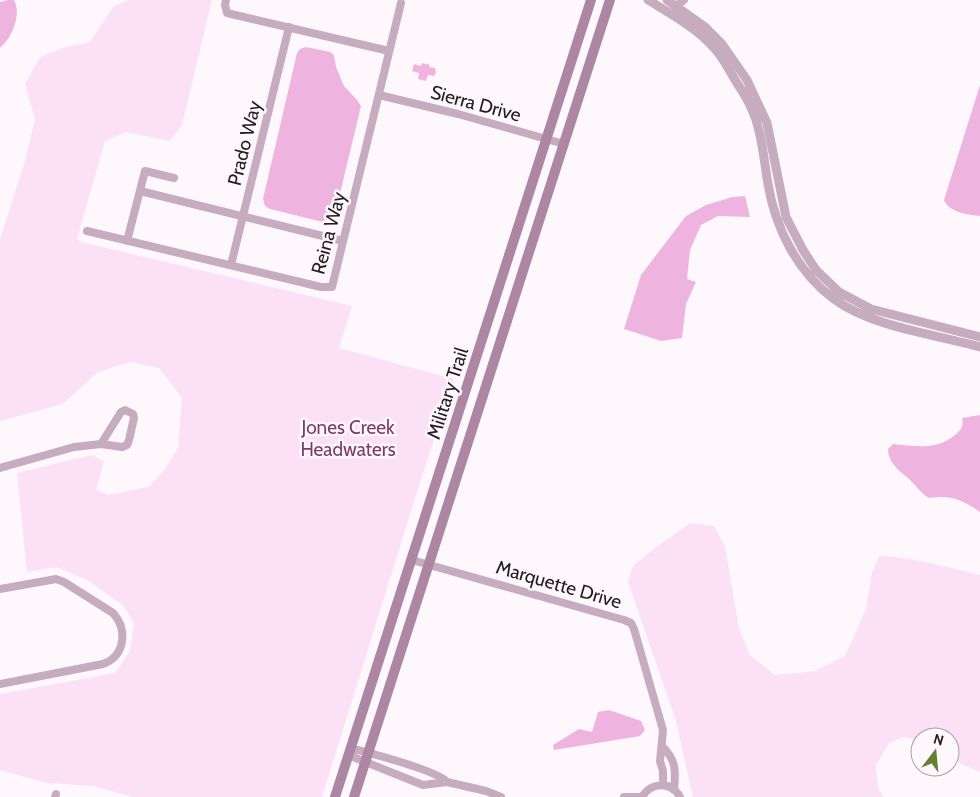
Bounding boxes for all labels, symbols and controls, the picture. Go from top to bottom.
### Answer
street label: Sierra Drive [428,80,524,127]
street label: Prado Way [223,98,266,188]
street label: Reina Way [306,189,351,277]
street label: Military Trail [422,344,473,442]
park label: Jones Creek Headwaters [300,416,396,461]
street label: Marquette Drive [493,556,625,613]
north arrow [910,727,960,777]
text: N [931,729,946,750]

